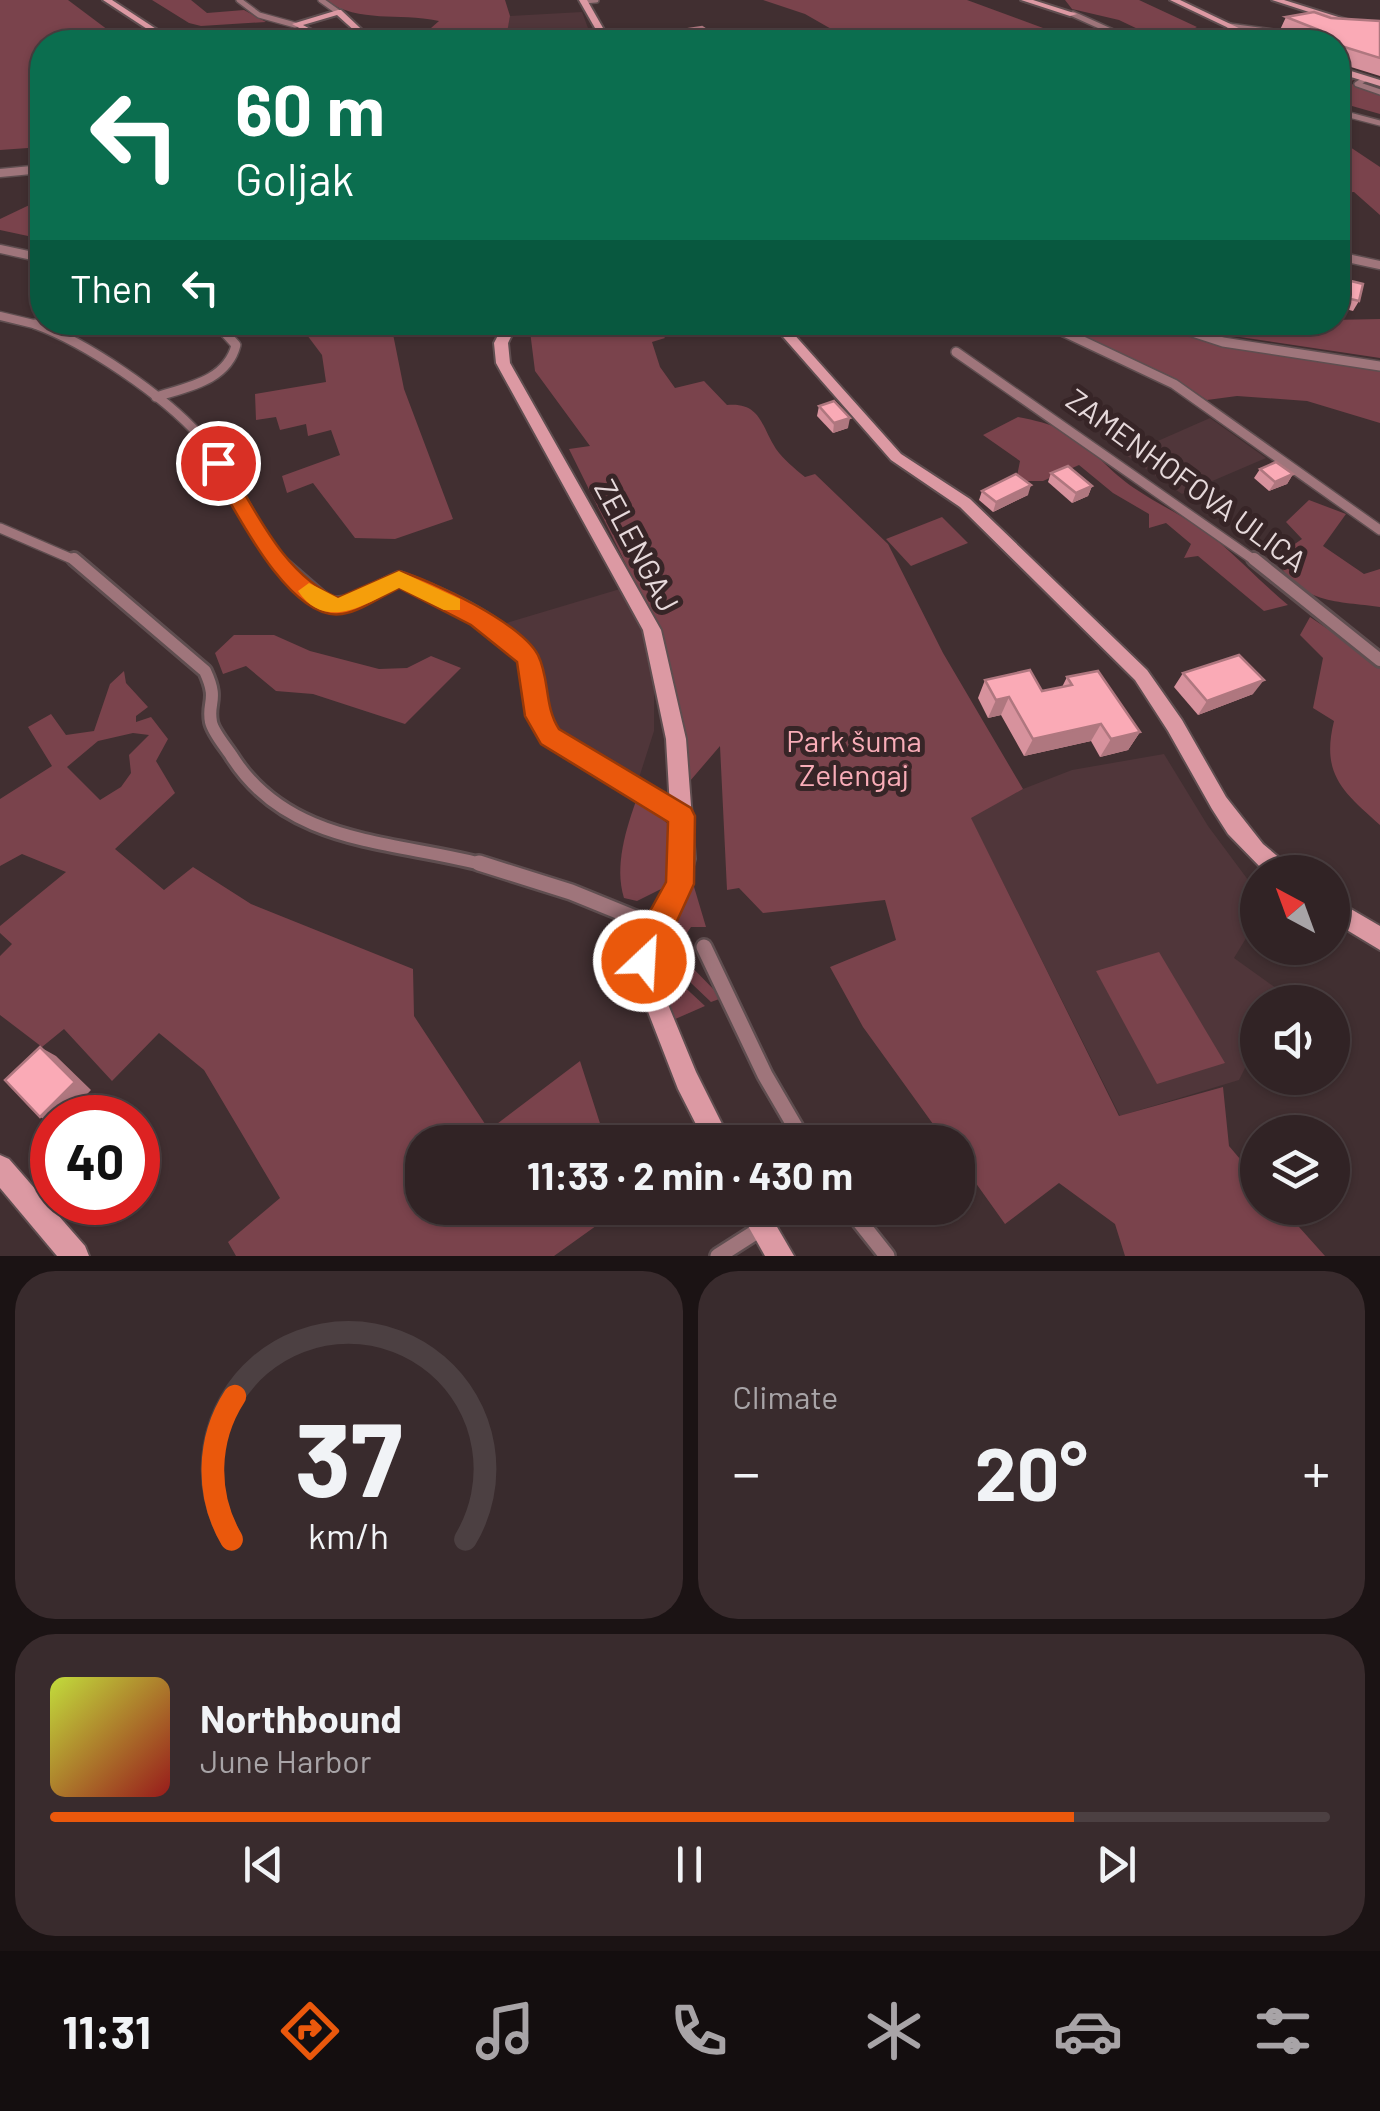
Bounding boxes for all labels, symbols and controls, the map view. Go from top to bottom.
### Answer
text: 60 m [235,66,385,150]
icon: left [70,70,200,200]
text: Goljak [235,151,354,205]
icon: left [173,260,228,315]
text: Then [70,265,153,311]
street label: ZAMENHOFOVA ULICA [1060,380,1314,579]
pin [176,421,261,506]
icon: arrive [191,436,246,491]
street label: ZELENGAJ [588,473,688,617]
park label: Park šuma Zelengaj [786,722,922,792]
north arrow [1240,855,1350,965]
map controls [1240,855,1350,1225]
position arrow [592,909,696,1013]
button: sound [1240,985,1350,1095]
speed limit sign: 40 [30,1095,160,1225]
button: layers [1240,1115,1350,1225]
text: 11:33 · 2 min · 430 m [527,1152,853,1198]
text: Climate [733,1377,838,1415]
text: 37 [295,1393,403,1518]
text: 20° [975,1426,1088,1516]
text: − [733,1438,760,1504]
text: + [1302,1438,1330,1504]
text: km/h [308,1513,389,1556]
text: Northbound [200,1695,402,1741]
text: June Harbor [200,1741,371,1779]
icon: previous [236,1837,291,1892]
icon: pause [662,1837,717,1892]
icon: next [1089,1837,1144,1892]
icon: directions [275,1996,345,2066]
icon: music [470,1996,540,2066]
icon: phone [664,1996,734,2066]
icon: climate [859,1996,929,2066]
icon: car [1053,1996,1123,2066]
icon: filters [1248,1996,1318,2066]
text: 11:31 [62,2004,151,2058]

